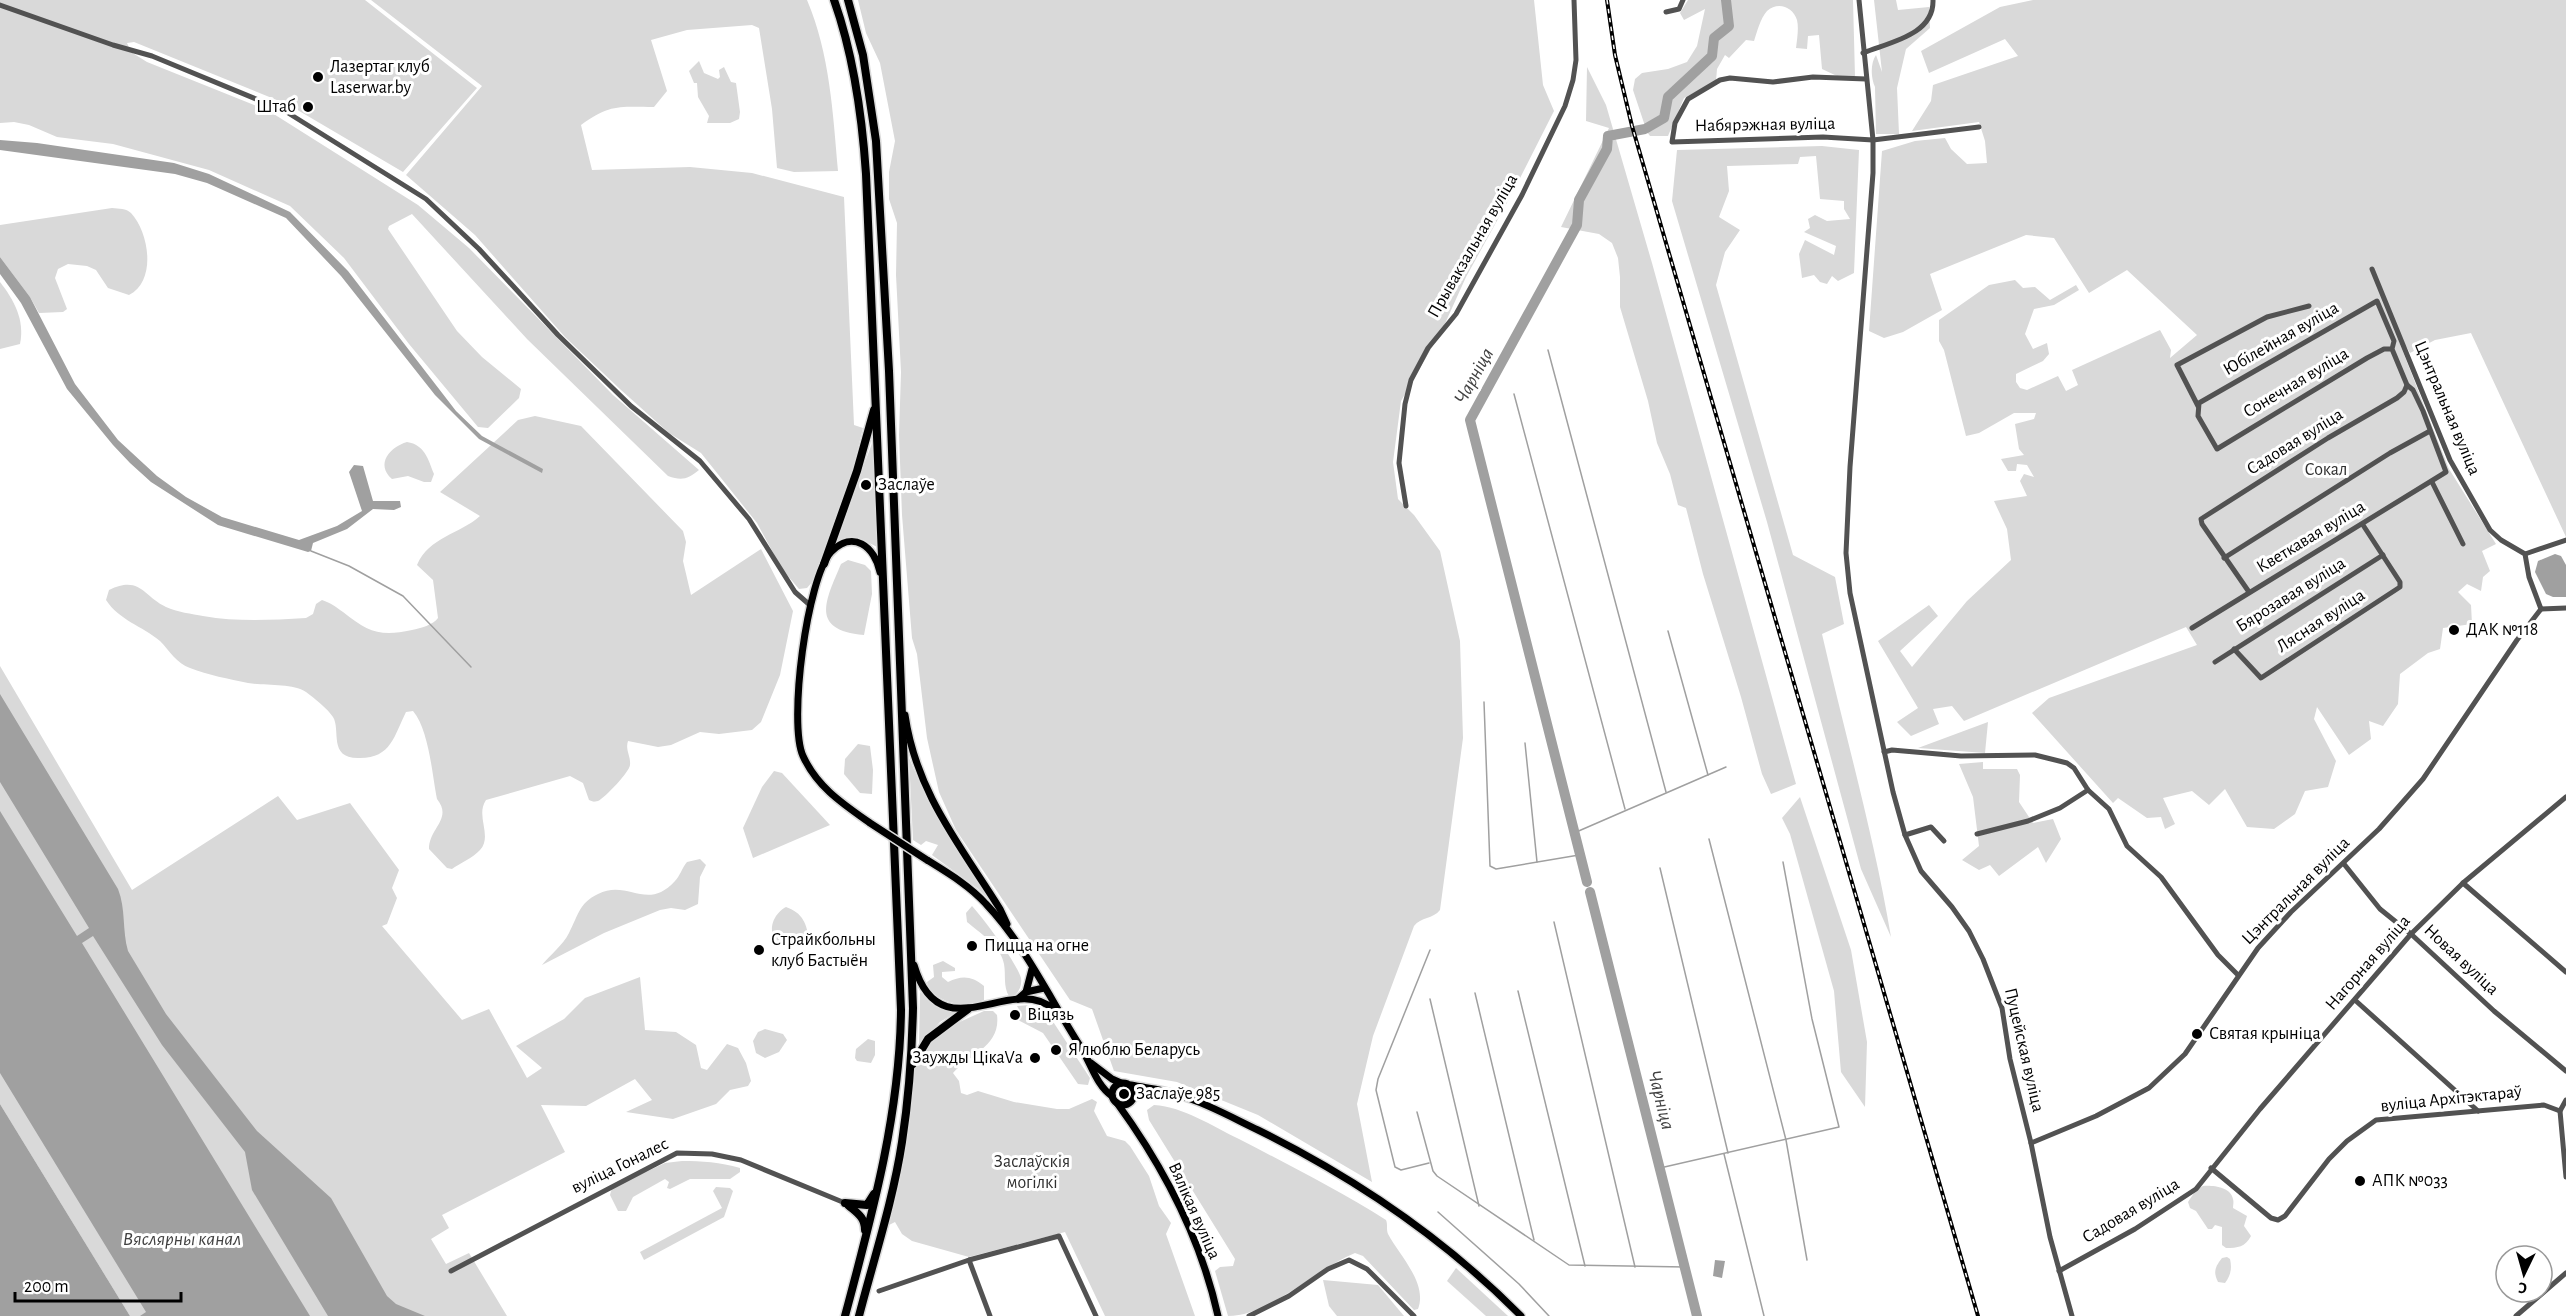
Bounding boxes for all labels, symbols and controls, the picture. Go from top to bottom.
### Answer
place label: Лазертаг клуб Laserwar.by [330,57,430,97]
marker: Лазертаг клуб Laserwar.by [311,70,325,84]
place label: Штаб [256,97,296,116]
marker: Штаб [301,100,315,114]
street label: Набярэжная вуліца [1695,114,1835,135]
street label: Прывакзальная вуліца [1425,171,1521,321]
street label: Юбілейная вуліца [2220,298,2342,379]
street label: Цэнтральная вуліца [2411,338,2483,478]
water label: Чарніца [1451,345,1497,407]
street label: Сонечная вуліца [2240,345,2352,421]
street label: Садовая вуліца [2244,405,2346,479]
park label: Сокал [2305,461,2347,479]
place label: Заслаўе [878,476,935,494]
marker: Заслаўе [859,478,873,492]
street label: Кветкавая вуліца [2254,498,2368,576]
street label: Бярозавая вуліца [2233,554,2349,636]
street label: Лясная вуліца [2274,586,2368,656]
place label: ДАК №118 [2466,621,2538,639]
marker: ДАК №118 [2447,623,2461,637]
street label: Цэнтральная вуліца [2239,834,2353,948]
street label: Нагорная вуліца [2322,912,2414,1014]
street label: Новая вуліца [2420,921,2502,999]
place label: Страйкбольны клуб Бастыён [771,930,876,970]
place label: Пицца на огне [984,937,1089,955]
marker: Пицца на огне [965,939,979,953]
marker: Страйкбольны клуб Бастыён [752,943,766,957]
street label: Пуцейская вуліца [2001,986,2047,1114]
place label: Віцязь [1027,1006,1074,1024]
marker: Віцязь [1008,1008,1022,1022]
place label: Святая крыніца [2209,1025,2321,1043]
marker: Святая крыніца [2190,1027,2204,1041]
place label: Я люблю Беларусь [1068,1040,1200,1059]
marker: Я люблю Беларусь [1049,1043,1063,1057]
place label: Заужды ЦікаVа [912,1049,1023,1067]
marker: Заужды ЦікаVа [1028,1051,1042,1065]
water label: Чарніца [1644,1068,1678,1132]
street label: вуліца Архітэктараў [2379,1083,2523,1115]
place label: Заслаўе 985 [1136,1085,1220,1103]
marker: Заслаўе 985 [1117,1087,1131,1101]
street label: вуліца Гоналес [569,1135,671,1197]
park label: Заслаўскія могілкі [994,1153,1070,1192]
street label: Вялікая вуліца [1165,1160,1223,1262]
place label: АПК №033 [2372,1172,2448,1190]
marker: АПК №033 [2353,1174,2367,1188]
street label: Садовая вуліца [2079,1175,2183,1247]
water label: Вяслярны канал [123,1229,241,1249]
north arrow [2494,1244,2554,1304]
scale bar [15,1265,182,1303]
text: 200 m [24,1278,69,1296]
text: С [2518,1280,2528,1296]

